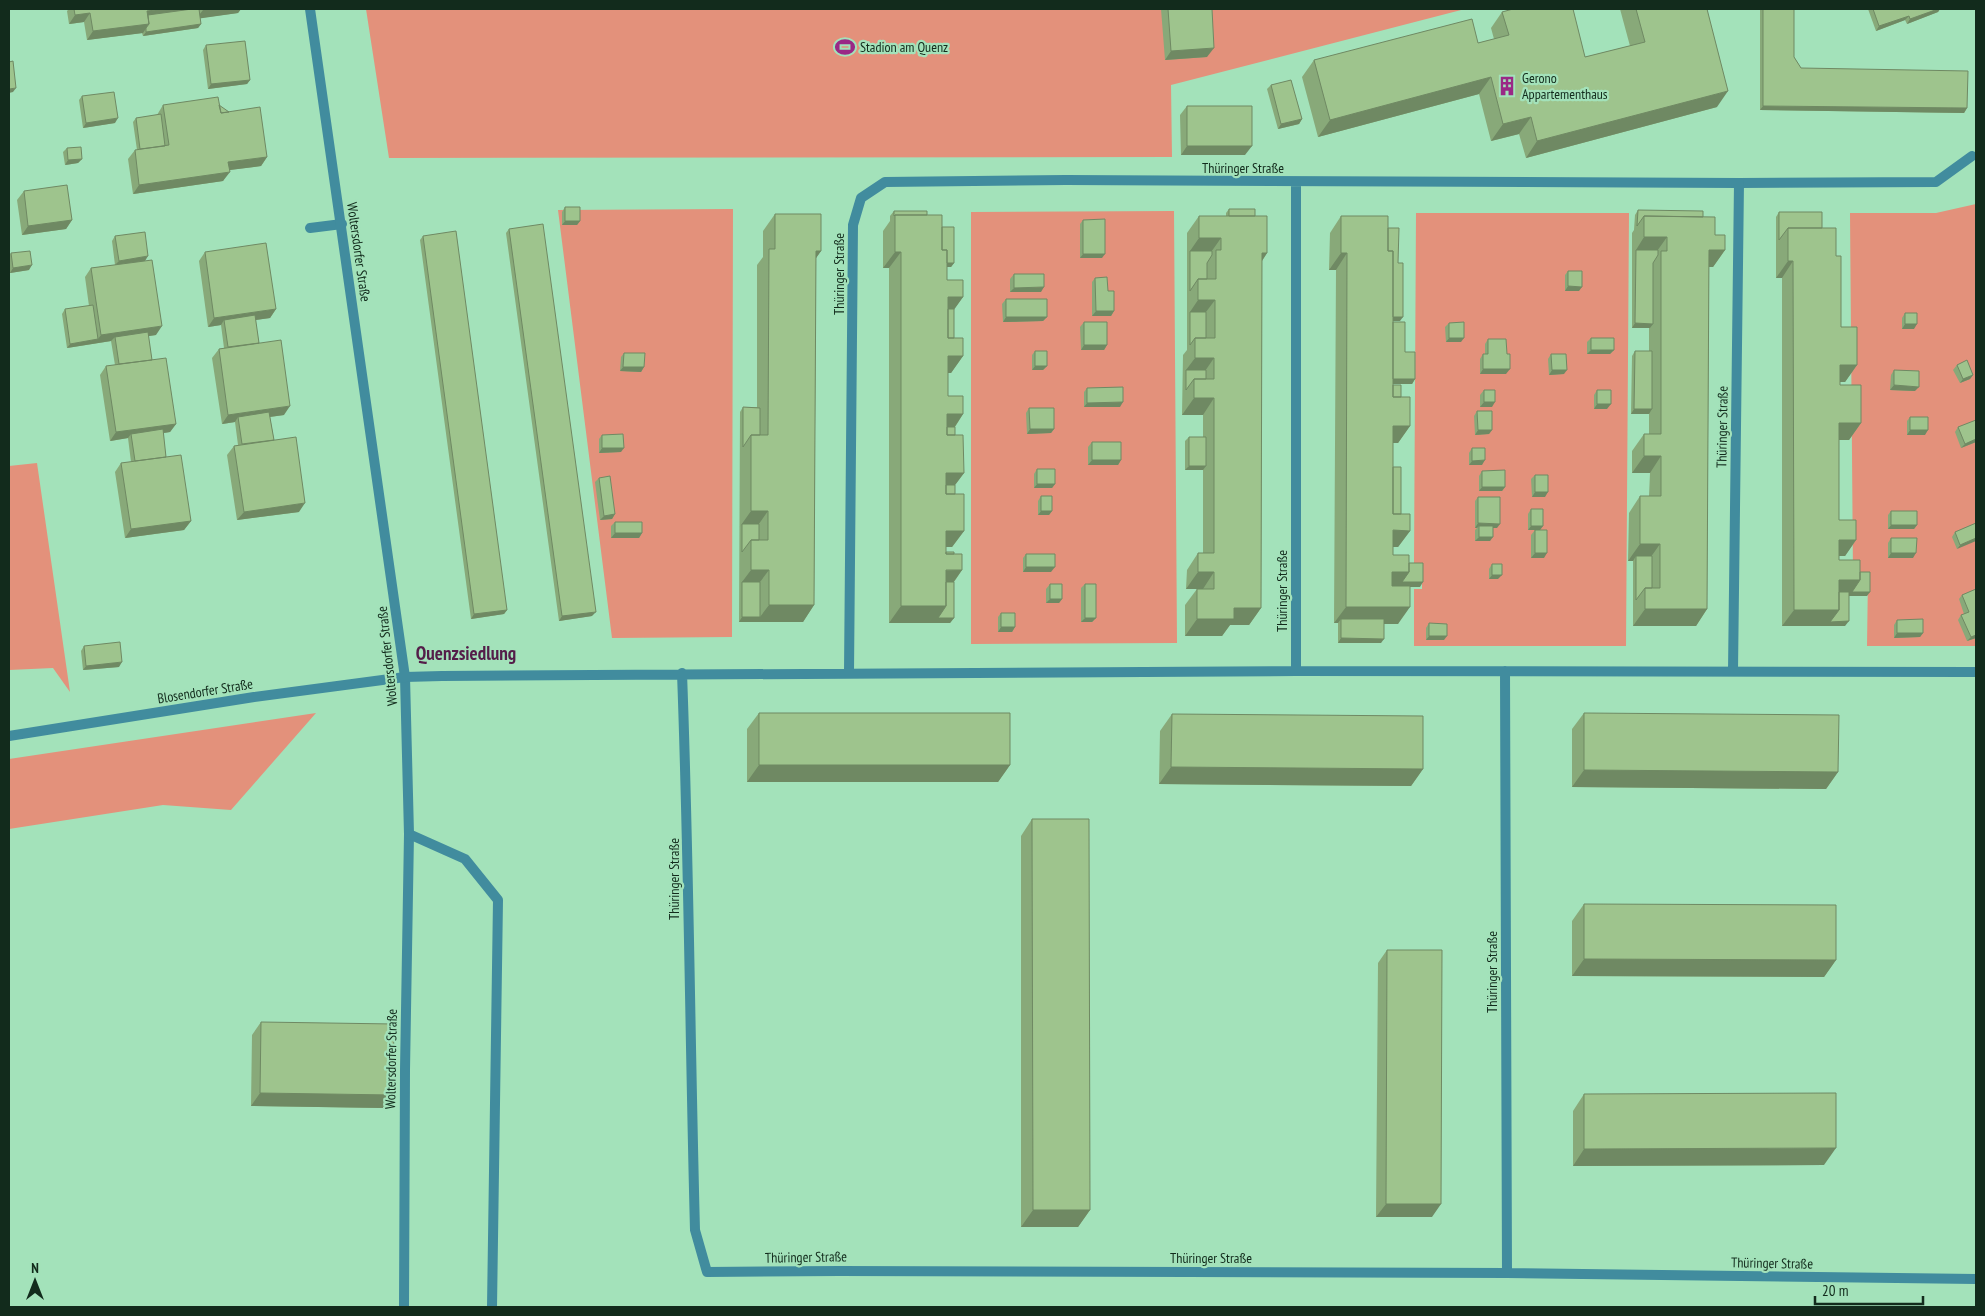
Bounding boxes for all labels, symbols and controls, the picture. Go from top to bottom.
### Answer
sports icon: Stadion am Quenz [834,36,856,58]
place label: Stadion am Quenz [860,38,948,56]
place label: Gerono Appartementhaus [1522,69,1608,103]
building icon: Gerono Appartementhaus [1496,75,1518,97]
street label: Thüringer Straße [1202,159,1284,177]
street label: Woltersdorfer Straße [343,201,375,303]
street label: Thüringer Straße [830,233,848,315]
street label: Thüringer Straße [1712,386,1732,468]
street label: Thüringer Straße [1273,550,1291,632]
street label: Woltersdorfer Straße [373,605,401,707]
district label: Quenzsiedlung [416,641,516,665]
street label: Blosendorfer Straße [156,675,254,707]
street label: Thüringer Straße [665,838,683,920]
street label: Thüringer Straße [1483,931,1501,1013]
street label: Woltersdorfer Straße [381,1009,401,1109]
street label: Thüringer Straße [765,1247,847,1267]
street label: Thüringer Straße [1170,1249,1252,1267]
street label: Thüringer Straße [1731,1253,1813,1273]
north arrow [10,1256,60,1306]
text: N [31,1259,39,1277]
scale bar [1815,1274,1922,1306]
text: 20 m [1822,1281,1848,1300]

